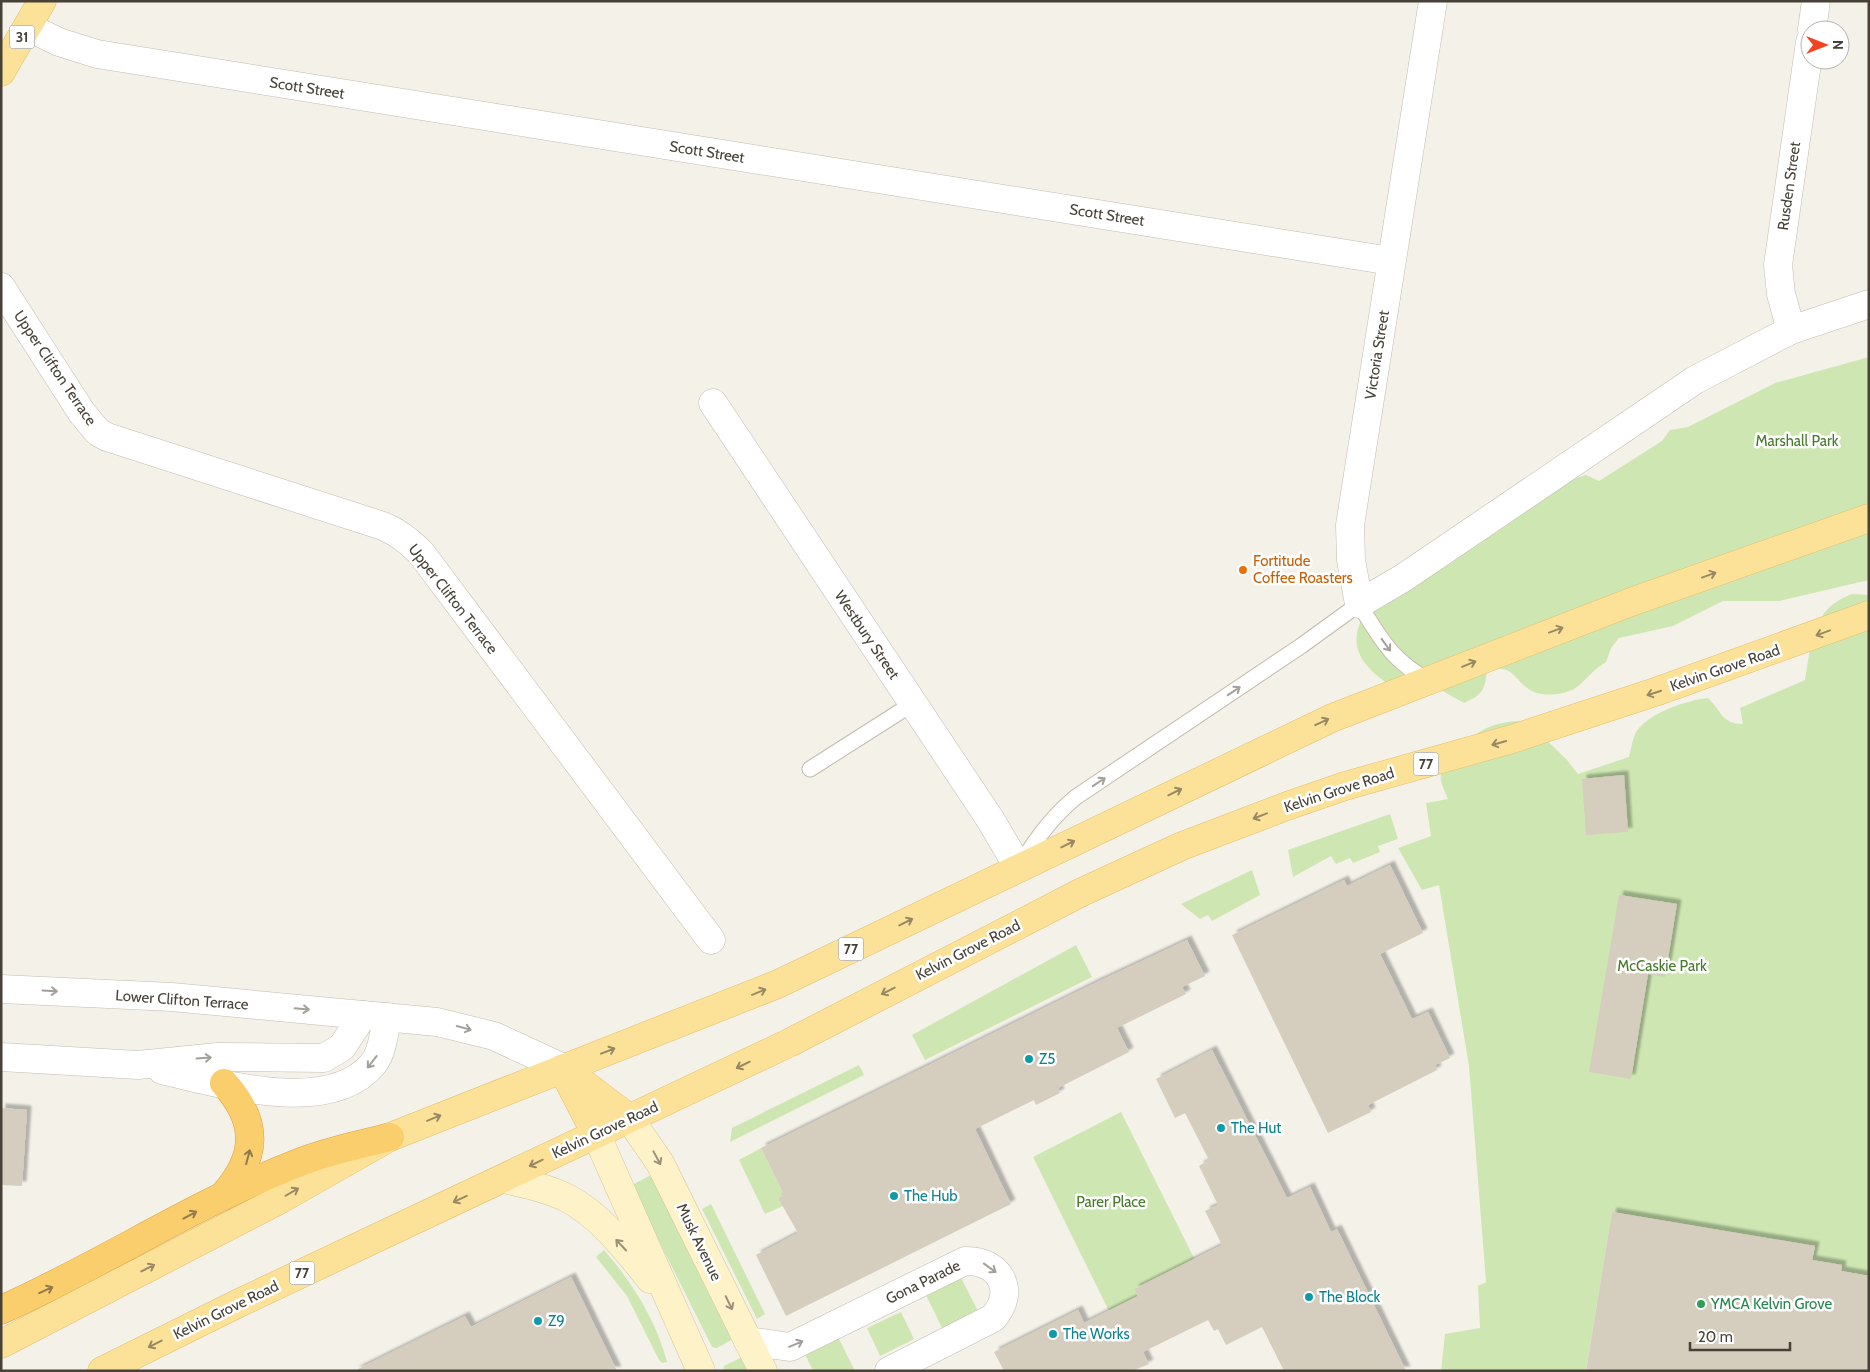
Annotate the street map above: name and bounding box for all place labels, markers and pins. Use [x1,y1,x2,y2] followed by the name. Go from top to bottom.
[1253,552,1353,587] place label: Fortitude Coffee Roasters
[1237,564,1249,576] marker: Fortitude Coffee Roasters
[1039,1050,1055,1068] place label: Z5
[1023,1053,1035,1065] marker: Z5
[1231,1119,1281,1137] place label: The Hut
[1215,1122,1227,1134] marker: The Hut
[904,1187,958,1205] place label: The Hub
[888,1190,900,1202] marker: The Hub
[1319,1288,1380,1306] place label: The Block
[1303,1291,1315,1303] marker: The Block
[1710,1295,1832,1313] place label: YMCA Kelvin Grove
[1695,1298,1707,1310] marker: YMCA Kelvin Grove
[548,1312,565,1330] place label: Z9
[532,1315,544,1327] marker: Z9
[1063,1325,1130,1343] place label: The Works
[1047,1328,1059,1340] marker: The Works

